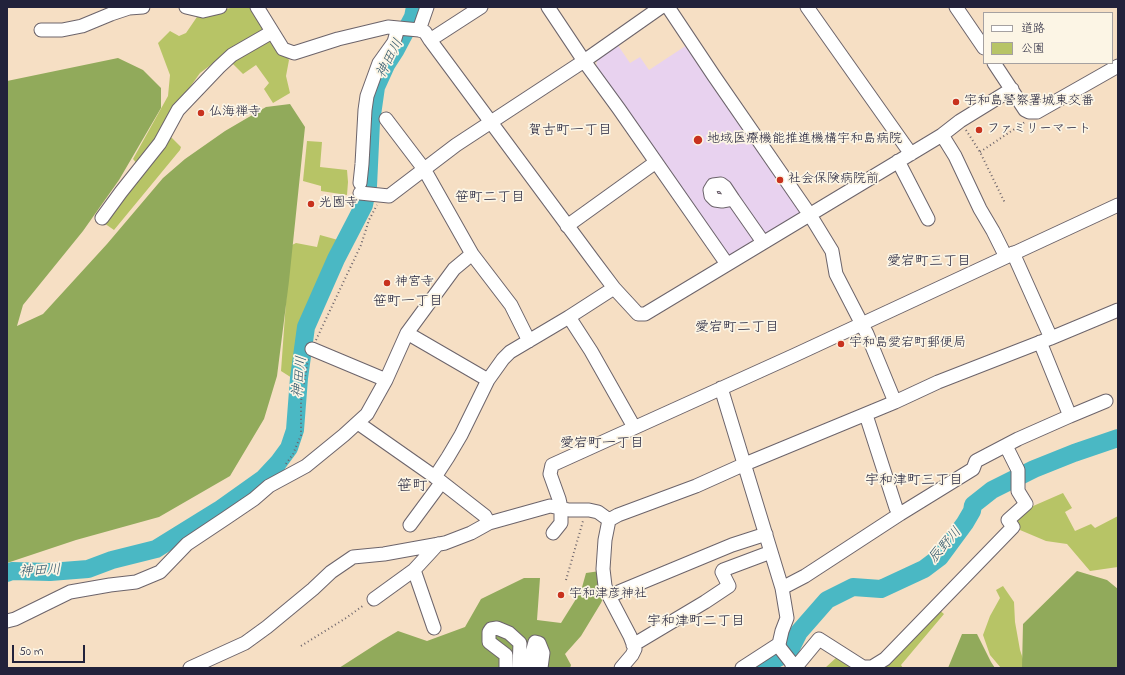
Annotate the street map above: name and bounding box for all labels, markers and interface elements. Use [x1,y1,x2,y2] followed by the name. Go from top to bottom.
[983,12,1113,64] legend
[1021,20,1045,38] text: 道路
[374,37,408,81] water label: 神田川
[1021,40,1045,58] text: 公園
[964,94,1094,110] place label: 宇和島警察署城東交番
[951,97,961,107] marker: 宇和島警察署城東交番
[209,105,261,121] place label: 仏海禅寺
[196,108,206,118] marker: 仏海禅寺
[987,122,1091,138] place label: ファミリーマート
[528,124,612,140] district label: 賀古町一丁目
[974,125,984,135] marker: ファミリーマート
[707,132,902,148] place label: 地域医療機能推進機構宇和島病院
[692,134,704,146] marker: 地域医療機能推進機構宇和島病院
[788,172,879,188] place label: 社会保険病院前
[775,175,785,185] marker: 社会保険病院前
[455,191,525,207] district label: 笹町二丁目
[319,196,358,212] place label: 光國寺
[306,199,316,209] marker: 光國寺
[887,255,971,271] district label: 愛宕町三丁目
[395,275,434,291] place label: 神宮寺
[382,278,392,288] marker: 神宮寺
[373,295,443,311] district label: 笹町一丁目
[695,321,779,337] district label: 愛宕町二丁目
[849,336,966,352] place label: 宇和島愛宕町郵便局
[836,339,846,349] marker: 宇和島愛宕町郵便局
[290,355,312,399] water label: 神田川
[560,437,644,453] district label: 愛宕町一丁目
[865,474,963,490] district label: 宇和津町三丁目
[397,479,427,497] district label: 笹町
[926,525,966,567] water label: 辰野川
[19,563,61,581] water label: 神田川
[569,587,647,603] place label: 宇和津彦神社
[556,590,566,600] marker: 宇和津彦神社
[647,615,745,631] district label: 宇和津町二丁目
[14,637,87,663] scale bar
[19,643,43,661] text: 50 m

